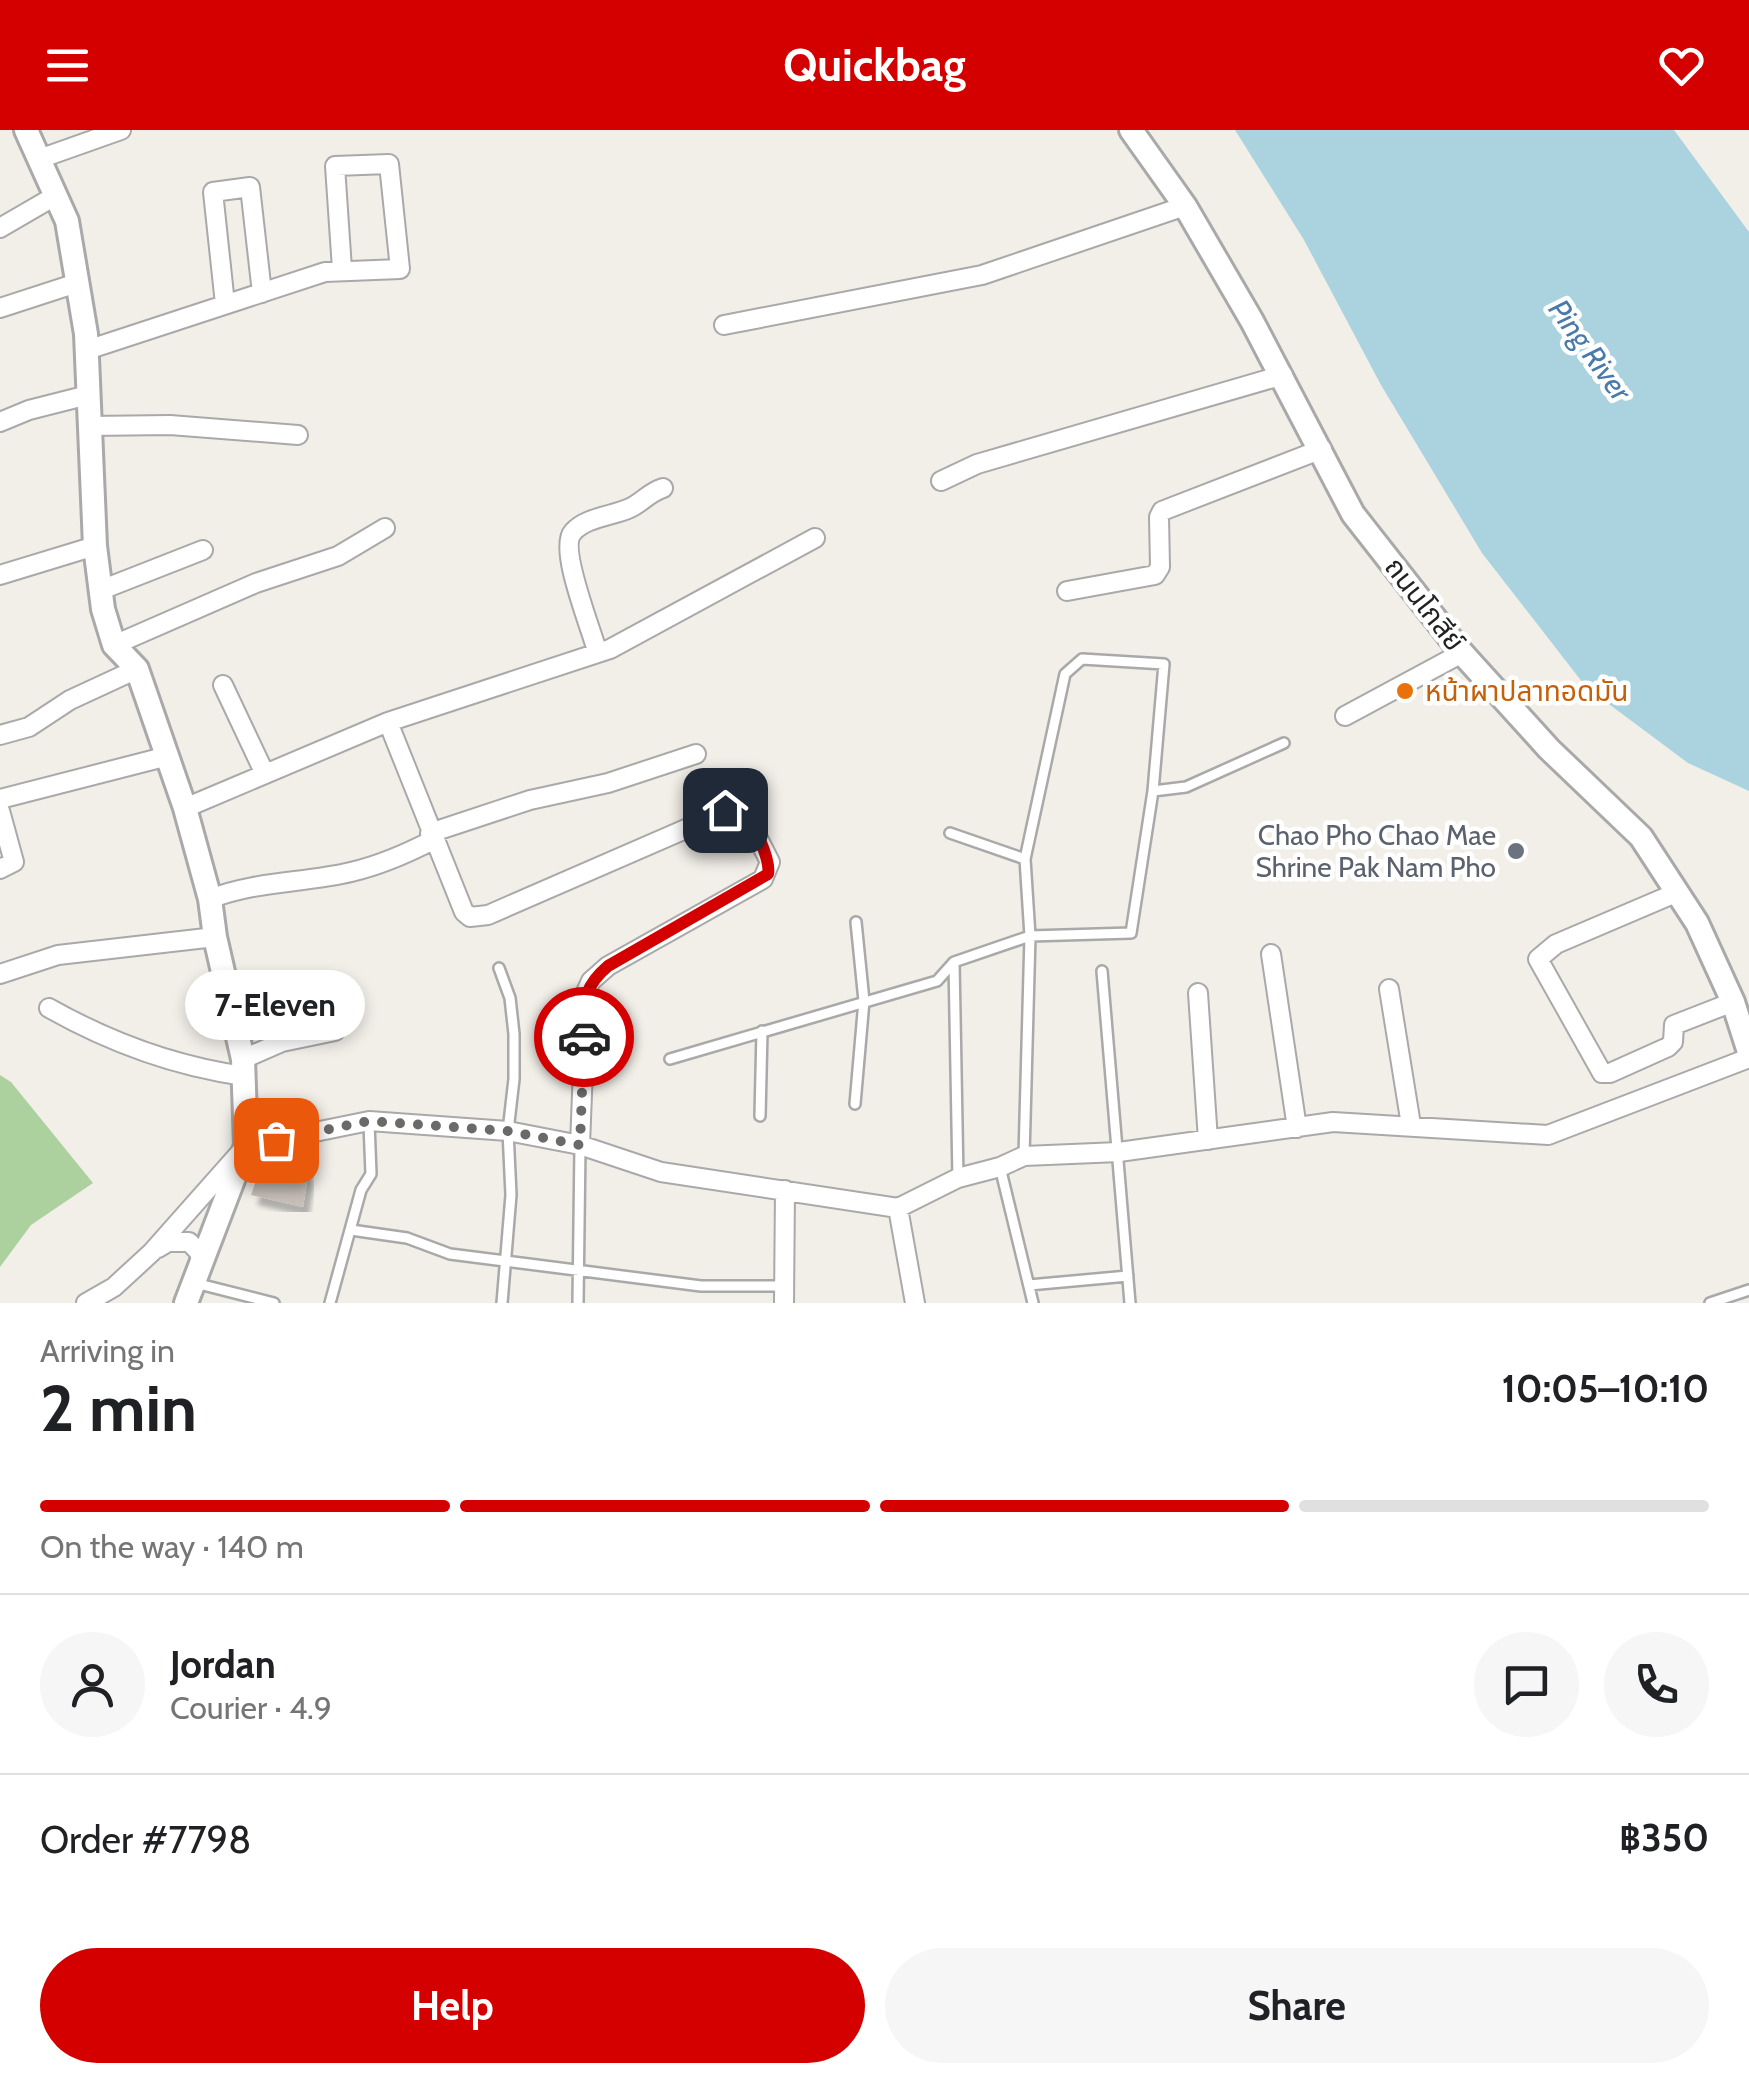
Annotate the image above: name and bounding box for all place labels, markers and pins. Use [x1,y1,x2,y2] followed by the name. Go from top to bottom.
[1425,674,1629,708] place label: หน้าผาปลาทอดมัน
[1394,680,1416,702] marker: หน้าผาปลาทอดมัน
[683,768,768,853] pin
[1255,818,1496,884] place label: Chao Pho Chao Mae Shrine Pak Nam Pho
[1505,840,1527,862] marker: Chao Pho Chao Mae Shrine Pak Nam Pho
[186,970,366,1040] callout: 7-Eleven
[234,1098,319,1183] pin

